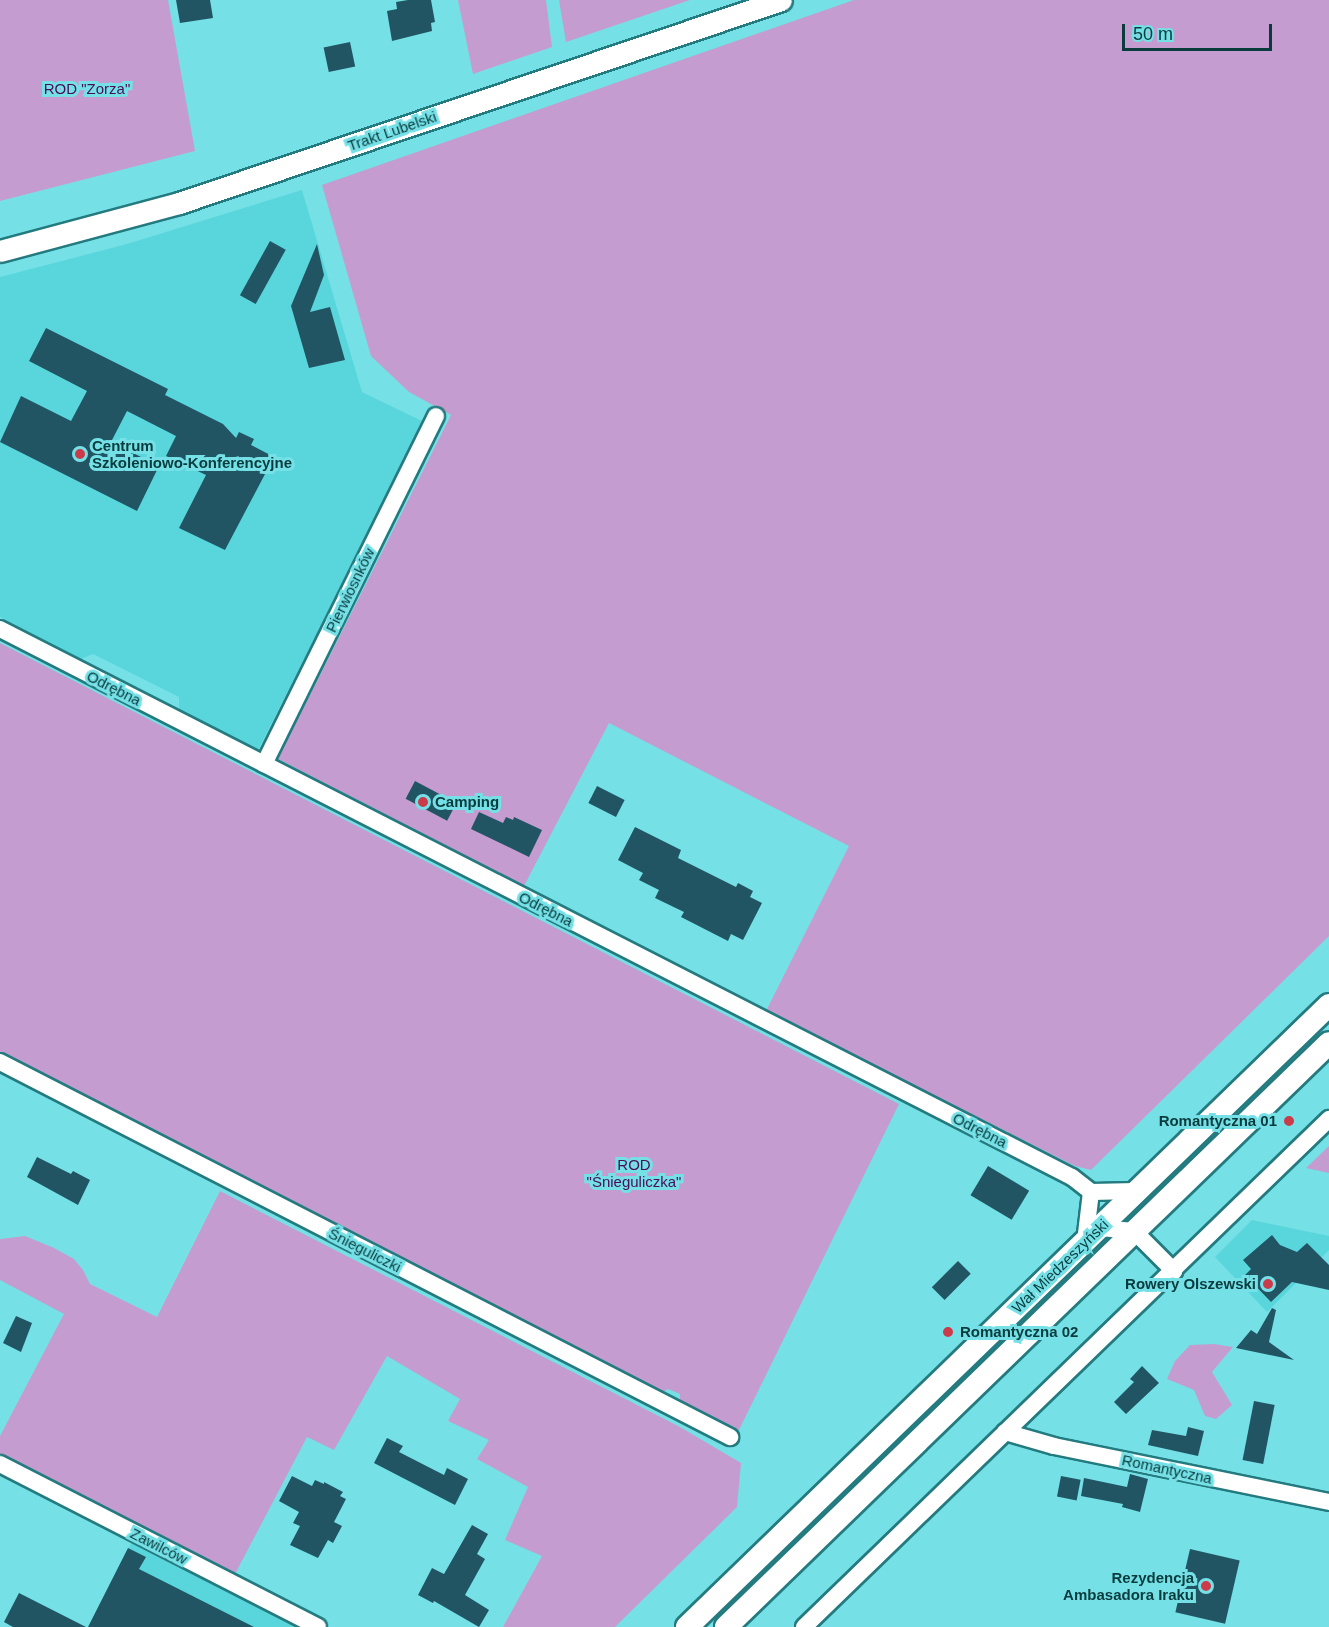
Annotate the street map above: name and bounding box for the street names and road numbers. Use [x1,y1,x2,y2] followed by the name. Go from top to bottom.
[345,107,439,155] street label: Trakt Lubelski
[322,545,378,635] street label: Pierwiosnków
[84,667,144,709] street label: Odrębna
[516,888,576,930] street label: Odrębna
[950,1109,1010,1151] street label: Odrębna
[1008,1215,1112,1317] street label: Wał Miedzeszyński
[326,1224,404,1276] street label: Śnieguliczki
[1120,1451,1214,1487] street label: Romantyczna
[127,1524,191,1568] street label: Zawilców

